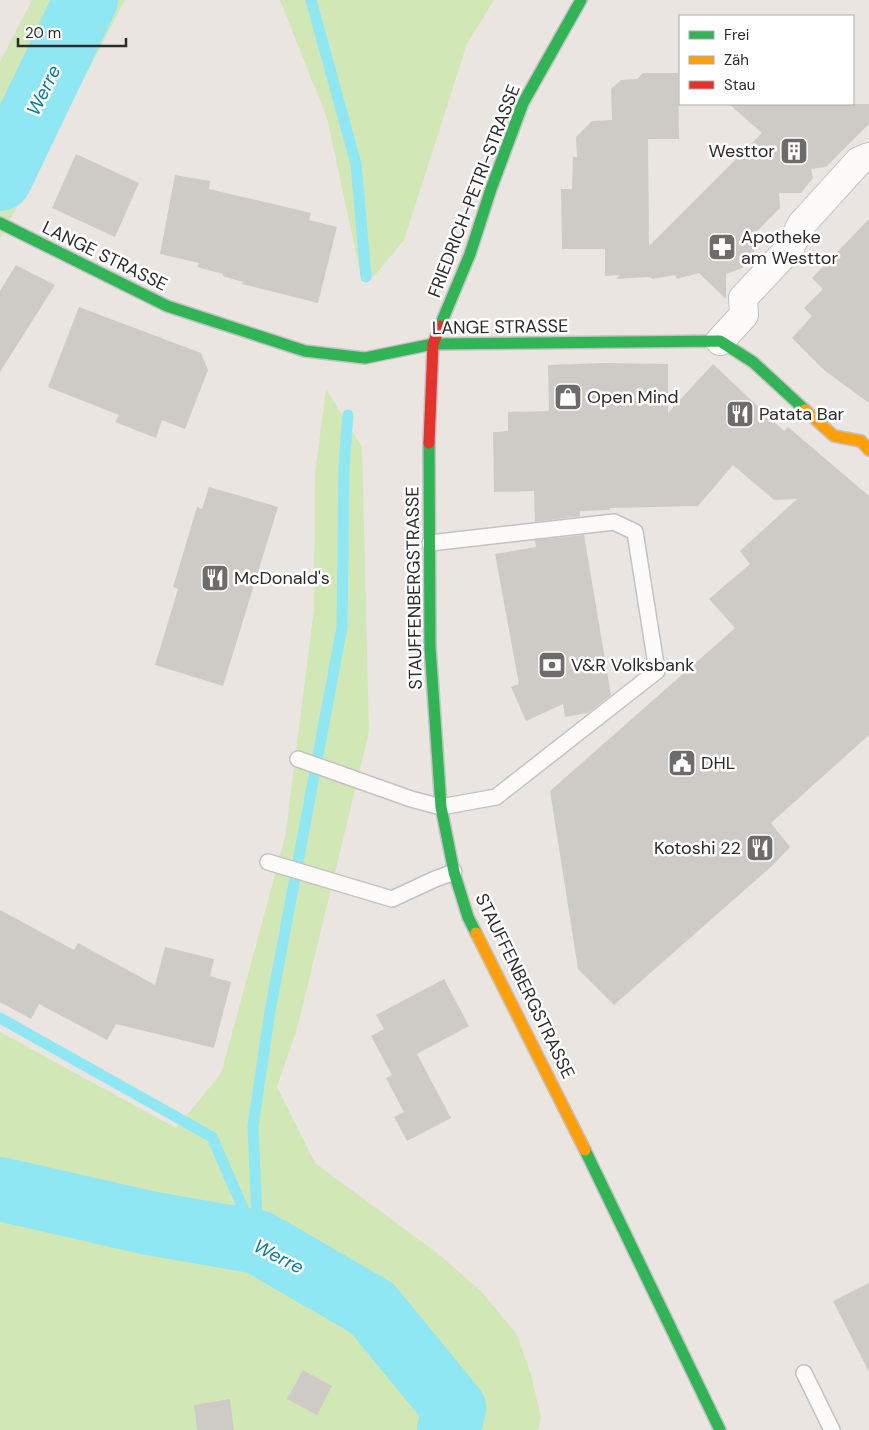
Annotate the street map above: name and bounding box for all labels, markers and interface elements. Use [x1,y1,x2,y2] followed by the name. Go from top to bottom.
[18,15,125,47] scale bar
[679,15,854,105] legend
[25,23,61,43] text: 20 m
[724,25,749,45] text: Frei
[724,50,749,70] text: Zäh
[21,61,66,120] water label: Werre
[724,75,755,95] text: Stau
[422,81,526,301] street label: FRIEDRICH-PETRI-STRASSE
[779,136,809,166] building icon: Westtor
[708,139,775,163] place label: Westtor
[38,215,172,297] street label: LANGE STRASSE
[741,225,839,270] place label: Apotheke am Westtor
[707,232,737,262] pharmacy icon: Apotheke am Westtor
[432,314,568,340] street label: LANGE STRASSE
[553,382,583,412] shop icon: Open Mind
[587,385,679,409] place label: Open Mind
[725,399,755,429] restaurant icon: Patata Bar
[759,402,844,426] place label: Patata Bar
[400,486,428,690] street label: STAUFFENBERGSTRASSE
[200,563,230,593] restaurant icon: McDonald's
[234,566,330,590] place label: McDonald's
[537,650,567,680] bank icon: V&R Volksbank
[571,653,694,677] place label: V&R Volksbank
[667,748,697,778] public building icon: DHL
[701,751,735,775] place label: DHL
[745,833,775,863] restaurant icon: Kotoshi 22
[654,836,741,860] place label: Kotoshi 22
[470,889,580,1083] street label: STAUFFENBERGSTRASSE
[249,1233,308,1280] water label: Werre

